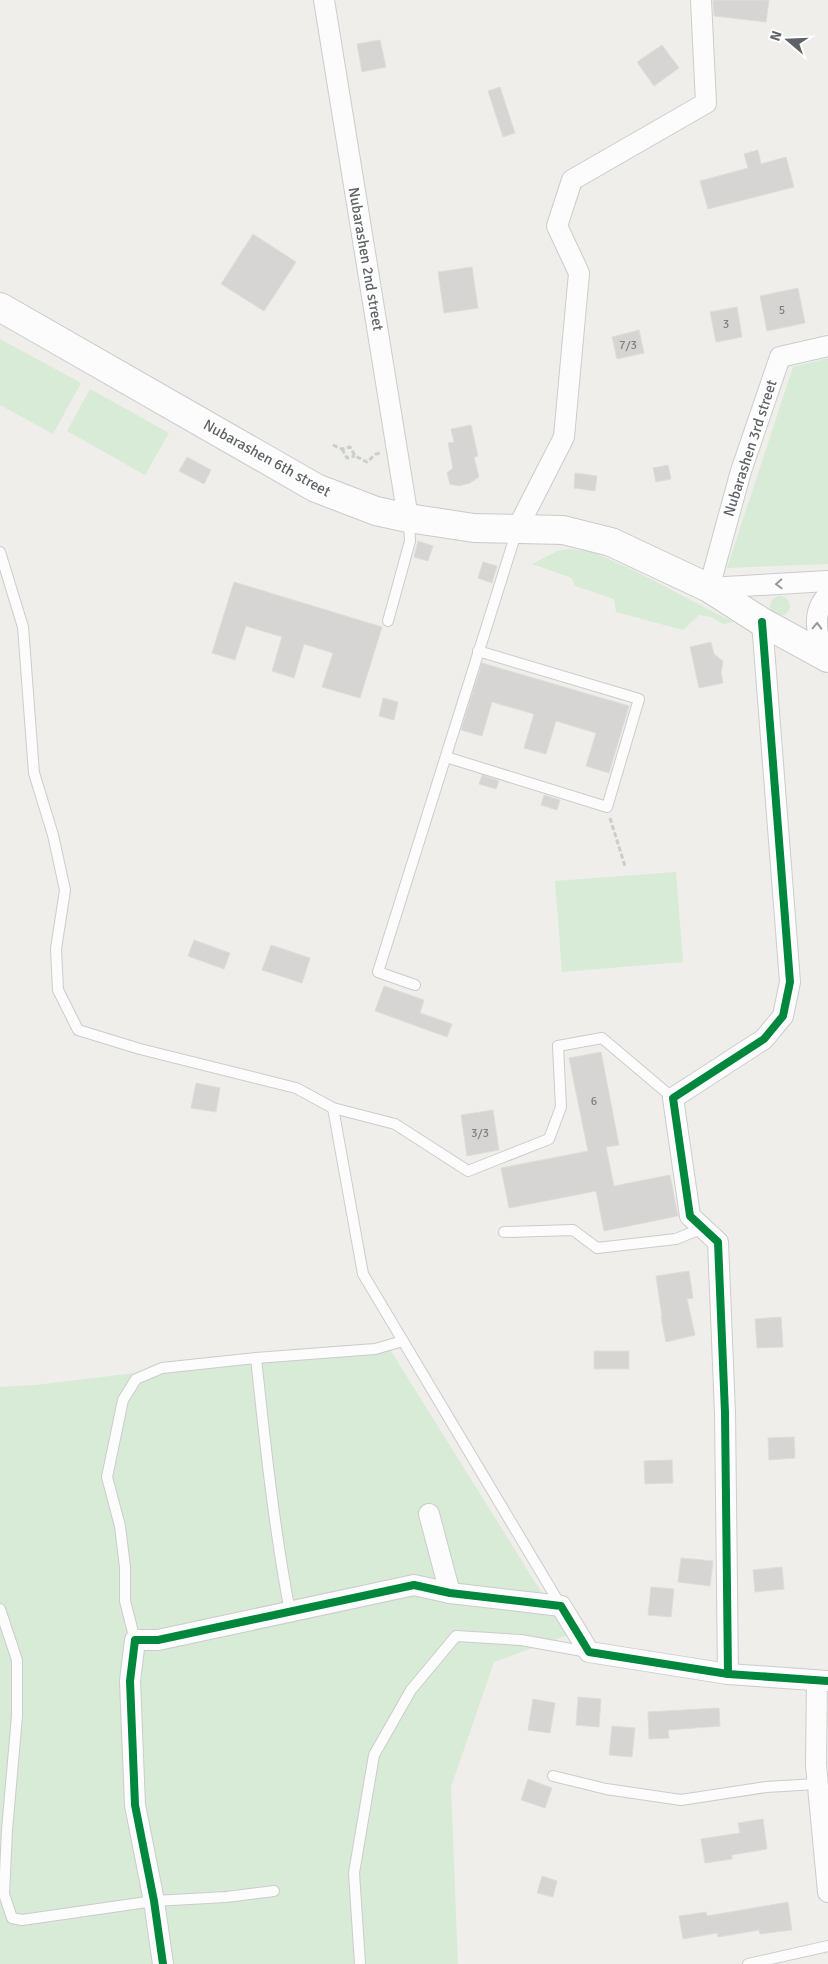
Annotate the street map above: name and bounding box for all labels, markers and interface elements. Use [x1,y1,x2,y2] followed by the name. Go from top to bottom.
[763,15,813,65] north arrow
[767,29,786,43] text: N
[345,186,387,332] street label: Nubarashen 2nd street
[779,303,785,318] house number: 5
[723,317,729,332] house number: 3
[619,338,637,353] house number: 7/3
[719,377,781,519] street label: Nubarashen 3rd street
[200,416,334,500] street label: Nubarashen 6th street
[775,578,783,589] one-way arrow
[812,622,823,630] one-way arrow
[591,1094,597,1109] house number: 6
[471,1126,489,1141] house number: 3/3

